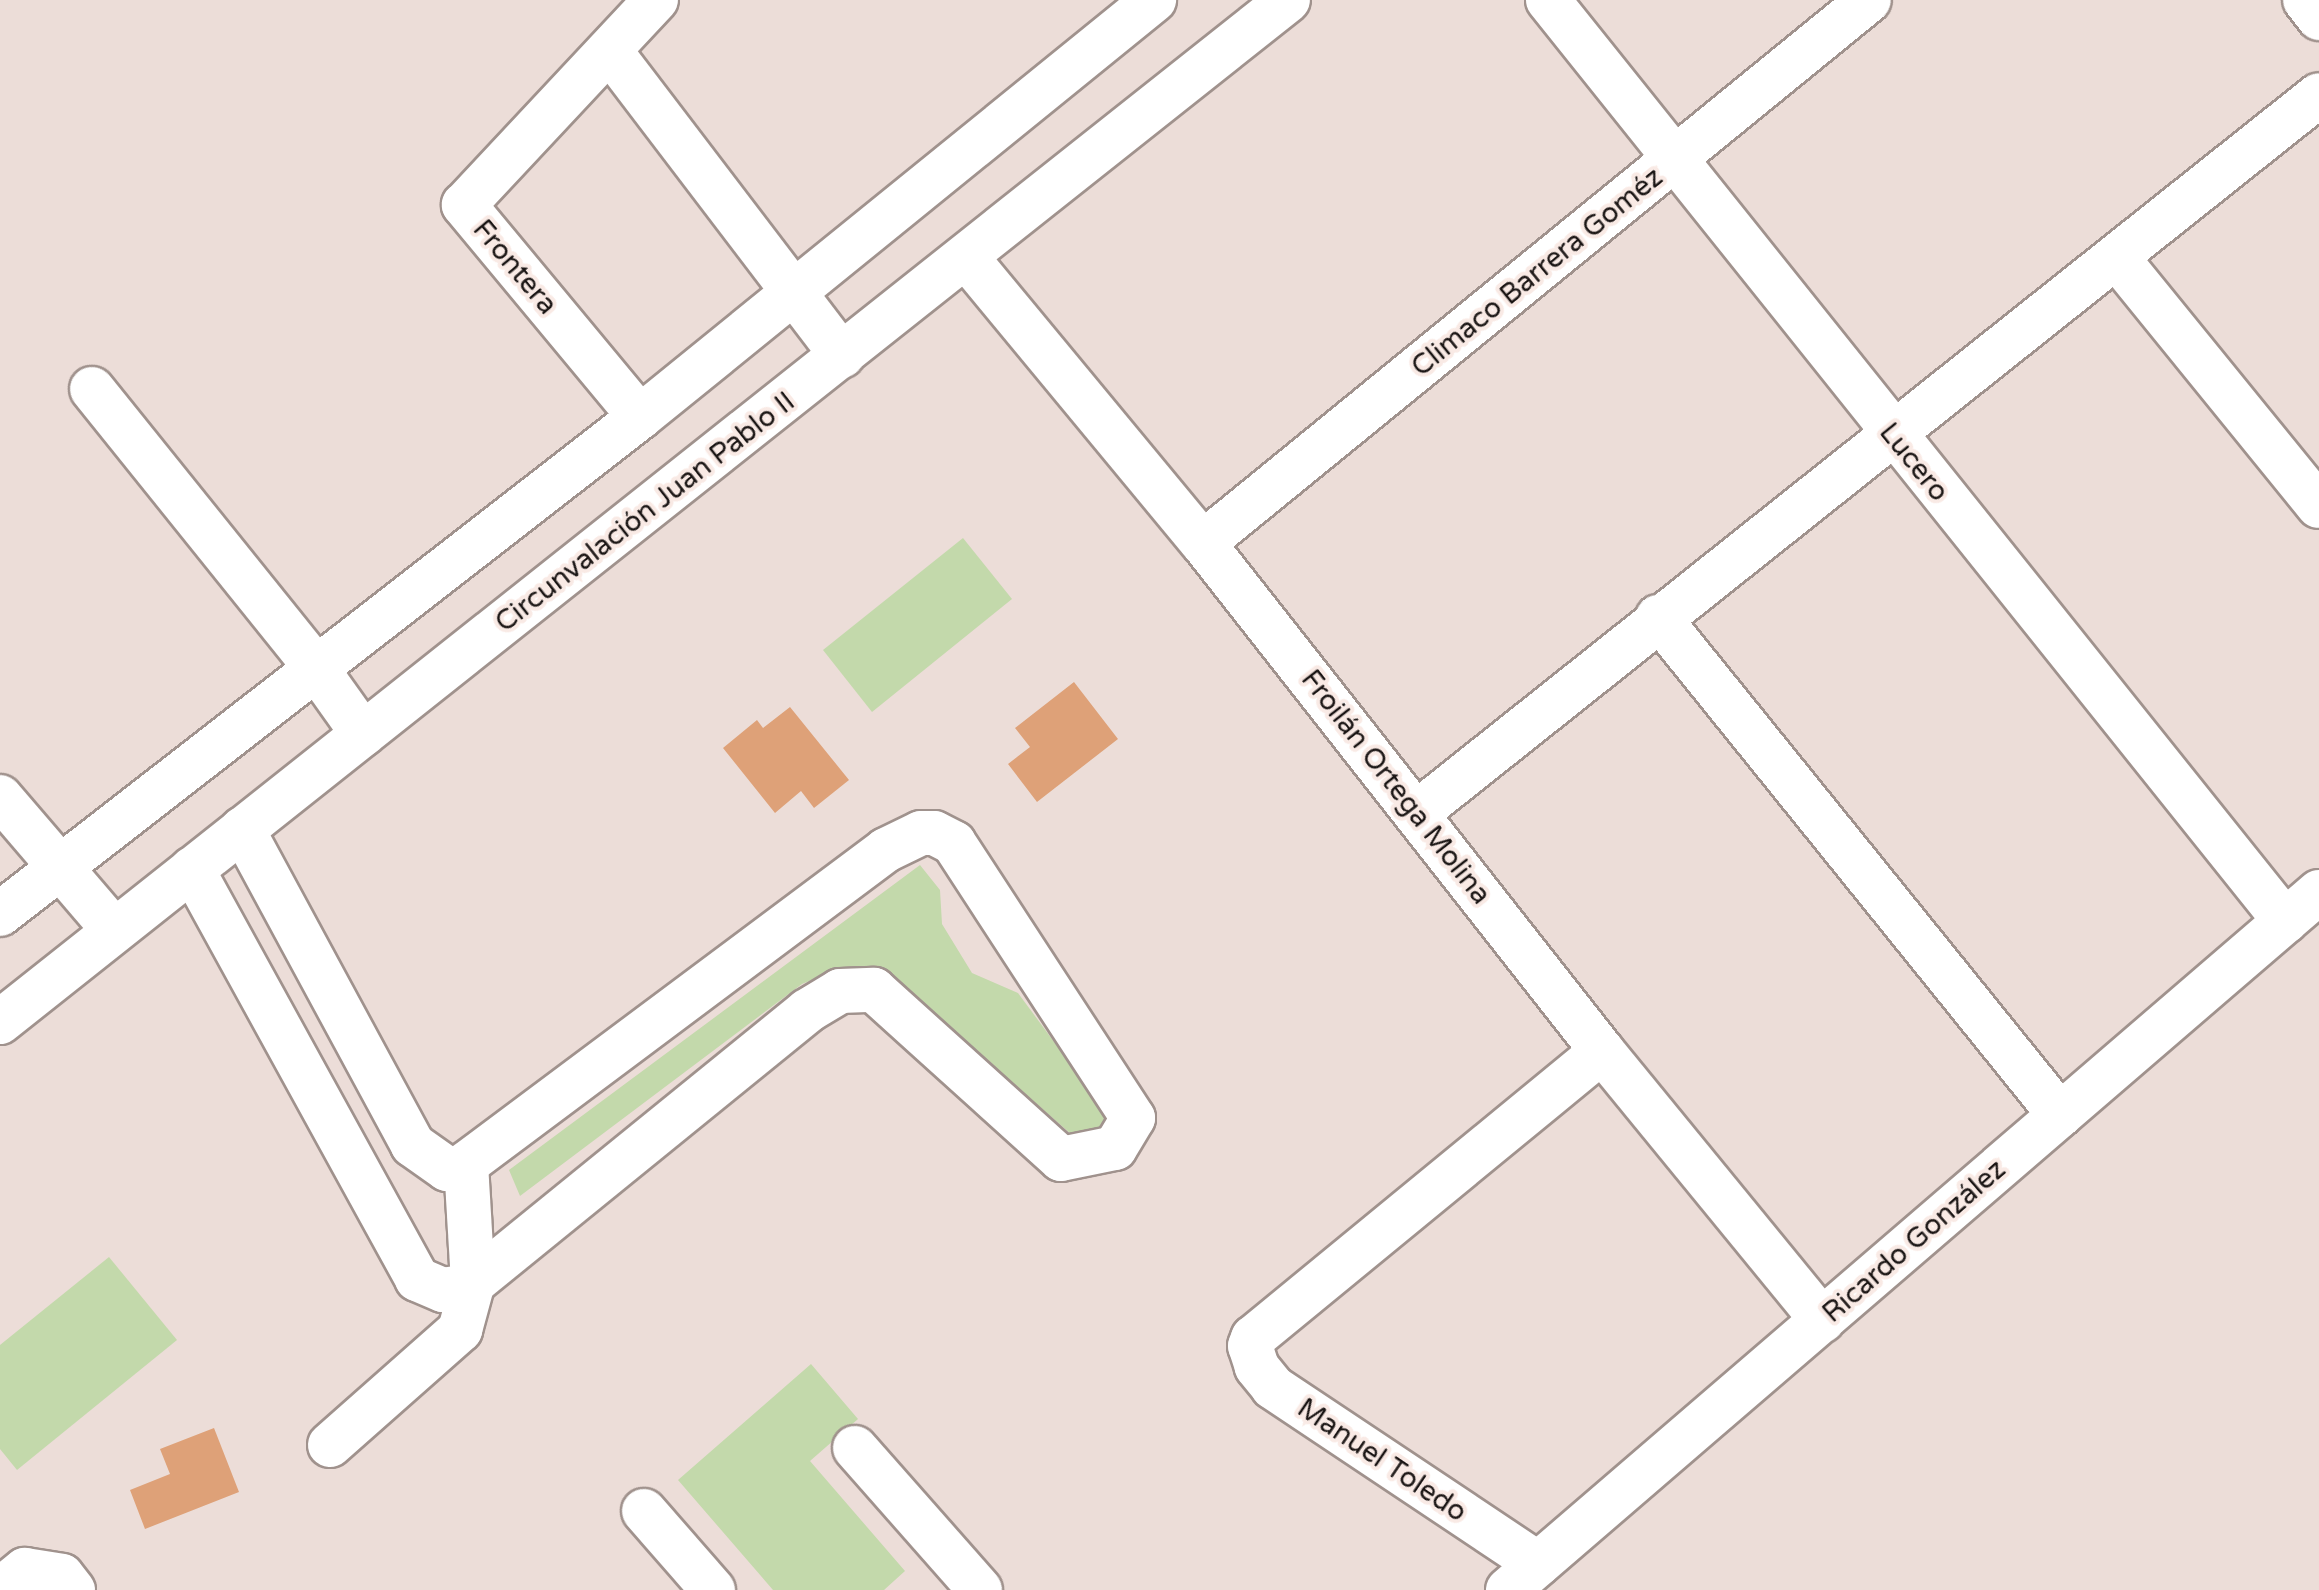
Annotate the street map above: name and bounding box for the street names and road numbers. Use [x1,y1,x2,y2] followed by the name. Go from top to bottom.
[1405,160,1669,384] street label: Climaco Barrera Goméz
[466,213,564,321] street label: Frontera
[489,385,801,639] street label: Circunvalación Juan Pablo II
[1872,416,1956,508] street label: Lucero
[1294,663,1498,911] street label: Froilán Ortega Molina
[1816,1152,2012,1330] street label: Ricardo González
[1291,1391,1473,1529] street label: Manuel Toledo

